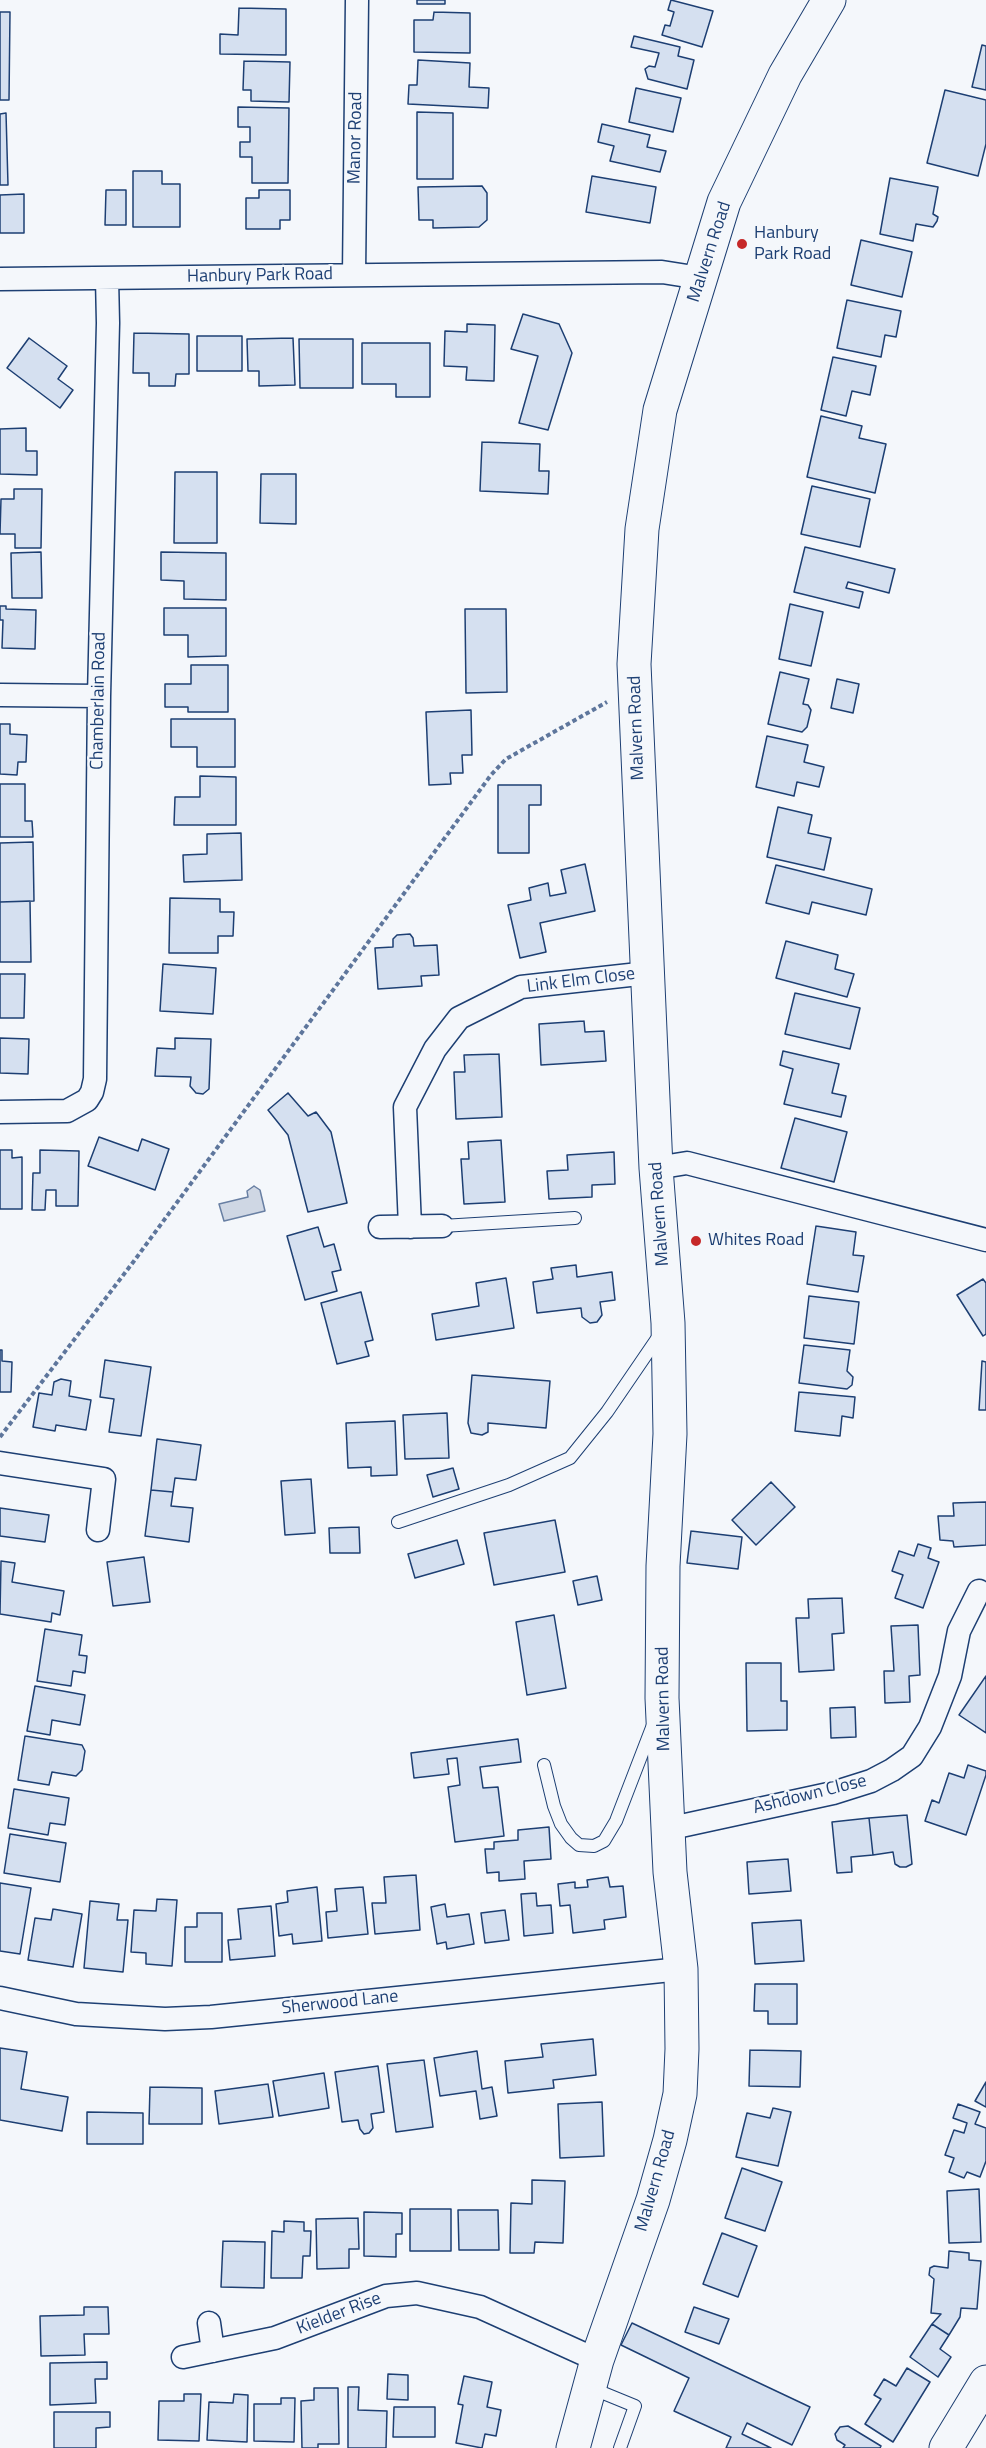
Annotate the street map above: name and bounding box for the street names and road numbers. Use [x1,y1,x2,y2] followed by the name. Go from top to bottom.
[344,92,368,184] street label: Manor Road
[684,199,736,305] street label: Malvern Road
[187,264,333,288] street label: Hanbury Park Road
[87,632,111,770] street label: Chamberlain Road
[624,675,650,781] street label: Malvern Road
[526,964,636,998] street label: Link Elm Close
[646,1161,674,1267] street label: Malvern Road
[652,1646,676,1752] street label: Malvern Road
[751,1770,869,1820] street label: Ashdown Close
[281,1986,399,2020] street label: Sherwood Lane
[631,2128,681,2234] street label: Malvern Road
[294,2288,384,2340] street label: Kielder Rise

